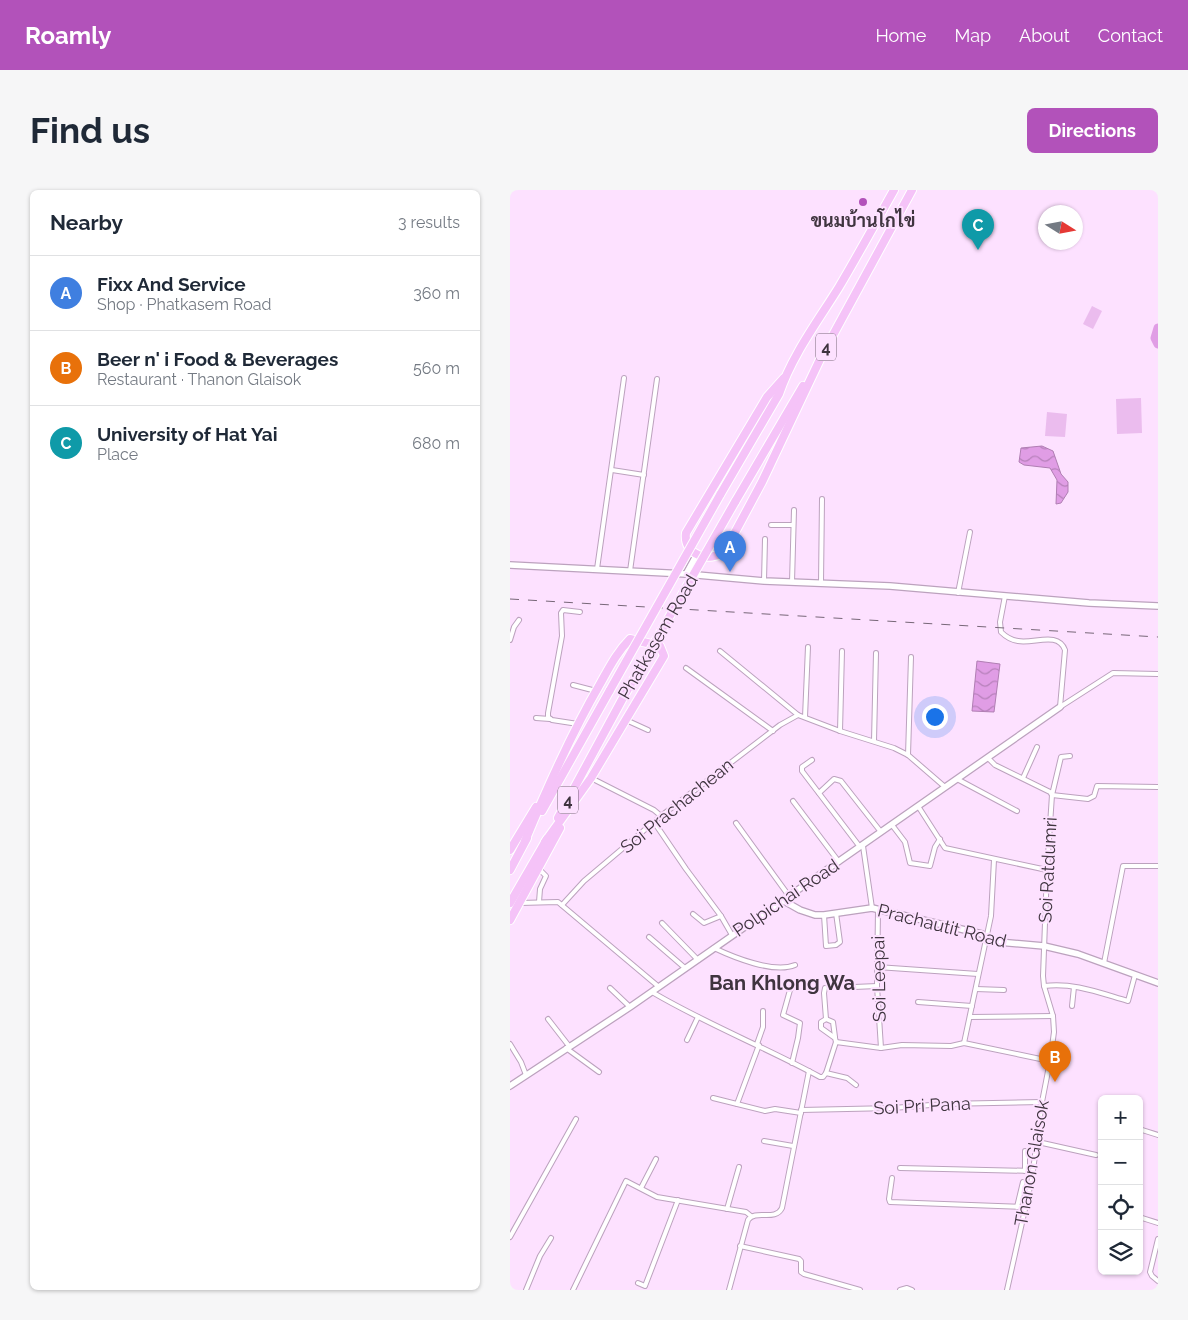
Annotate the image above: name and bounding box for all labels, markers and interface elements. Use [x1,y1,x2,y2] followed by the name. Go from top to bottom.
[25,21,111,50] text: Roamly
[875,25,926,46] text: Home
[954,25,991,46] text: Map
[1019,25,1070,46] text: About
[1098,25,1163,46] text: Contact
[1027,108,1158,153] button: Directions
[30,110,150,151] text: Find us
[857,196,869,208] marker: ขนมบ้านโกไข่
[1038,205,1083,250] north arrow
[811,208,915,231] place label: ขนมบ้านโกไข่
[962,209,994,250] pin: C
[50,210,123,235] text: Nearby
[398,213,460,232] text: 3 results
[97,273,246,295] text: Fixx And Service
[61,284,71,303] text: A
[413,284,460,303] text: 360 m
[97,295,271,314] text: Shop · Phatkasem Road
[816,334,836,360] road number: 4
[97,348,338,370] text: Beer n' i Food & Beverages
[61,359,71,378] text: B
[413,359,460,378] text: 560 m
[97,370,301,389] text: Restaurant · Thanon Glaisok
[97,423,278,445] text: University of Hat Yai
[61,434,71,453] text: C
[412,434,460,453] text: 680 m
[97,445,138,464] text: Place
[714,531,746,572] pin: A
[613,571,702,703] street label: Phatkasem Road
[922,704,948,730] your location
[616,754,737,857] street label: Soi Prachachean
[558,786,578,814] road number: 4
[1034,816,1061,923] street label: Soi Ratdumri
[729,854,843,941] street label: Polpichai Road
[876,899,1009,952] street label: Prachautit Road
[867,936,890,1022] street label: Soi Leepai
[709,971,855,995] district label: Ban Khlong Wa
[1039,1041,1071,1082] pin: B
[873,1092,971,1119] street label: Soi Pri Pana
[1098,1095,1143,1275] map controls
[1098,1095,1143,1140] button: +
[1010,1098,1053,1228] street label: Thanon Glaisok
[1098,1140,1143,1185] button: −
[1098,1185,1143,1230] button: locate
[1098,1230,1143,1275] button: layers

